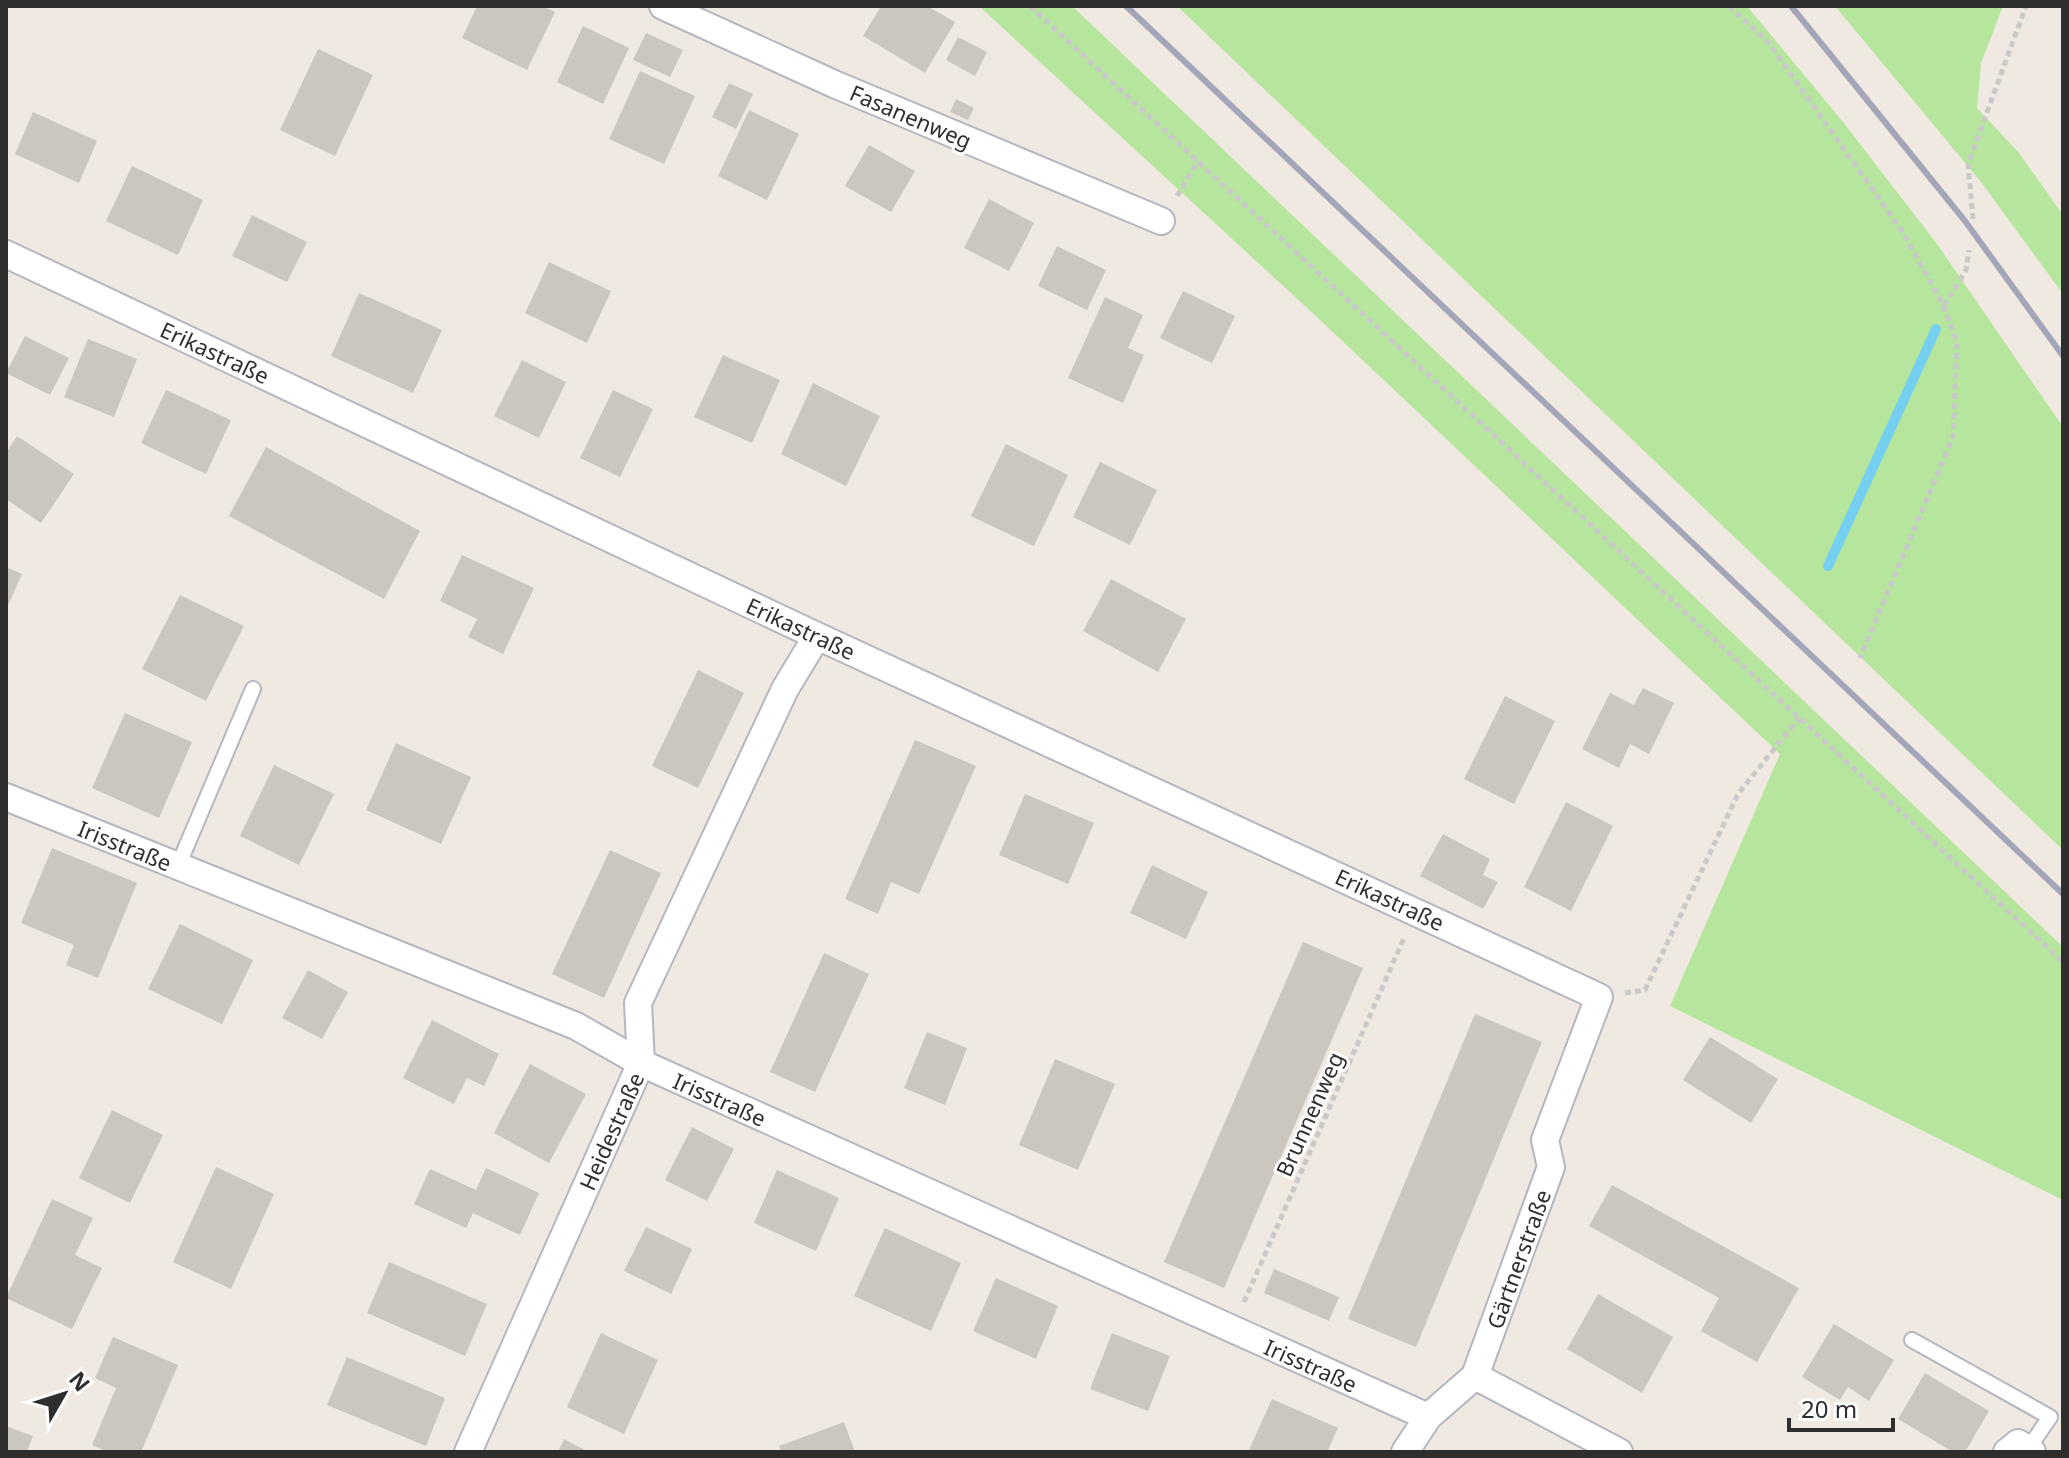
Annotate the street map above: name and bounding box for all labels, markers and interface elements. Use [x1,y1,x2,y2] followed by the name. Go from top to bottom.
[846,77,976,155] street label: Fasanenweg
[156,314,274,390] street label: Erikastraße
[742,590,860,666] street label: Erikastraße
[74,813,176,877] street label: Irisstraße
[1331,861,1449,937] street label: Erikastraße
[1268,1047,1350,1181] street label: Brunnenweg
[669,1065,771,1133] street label: Irisstraße
[572,1067,650,1195] street label: Heidestraße
[1479,1185,1557,1333] street label: Gärtnerstraße
[1260,1331,1362,1399] street label: Irisstraße
[24,1354,104,1434] north arrow
[63,1364,98,1397] text: N
[1789,1382,1893,1432] scale bar
[1801,1392,1857,1425] text: 20 m

